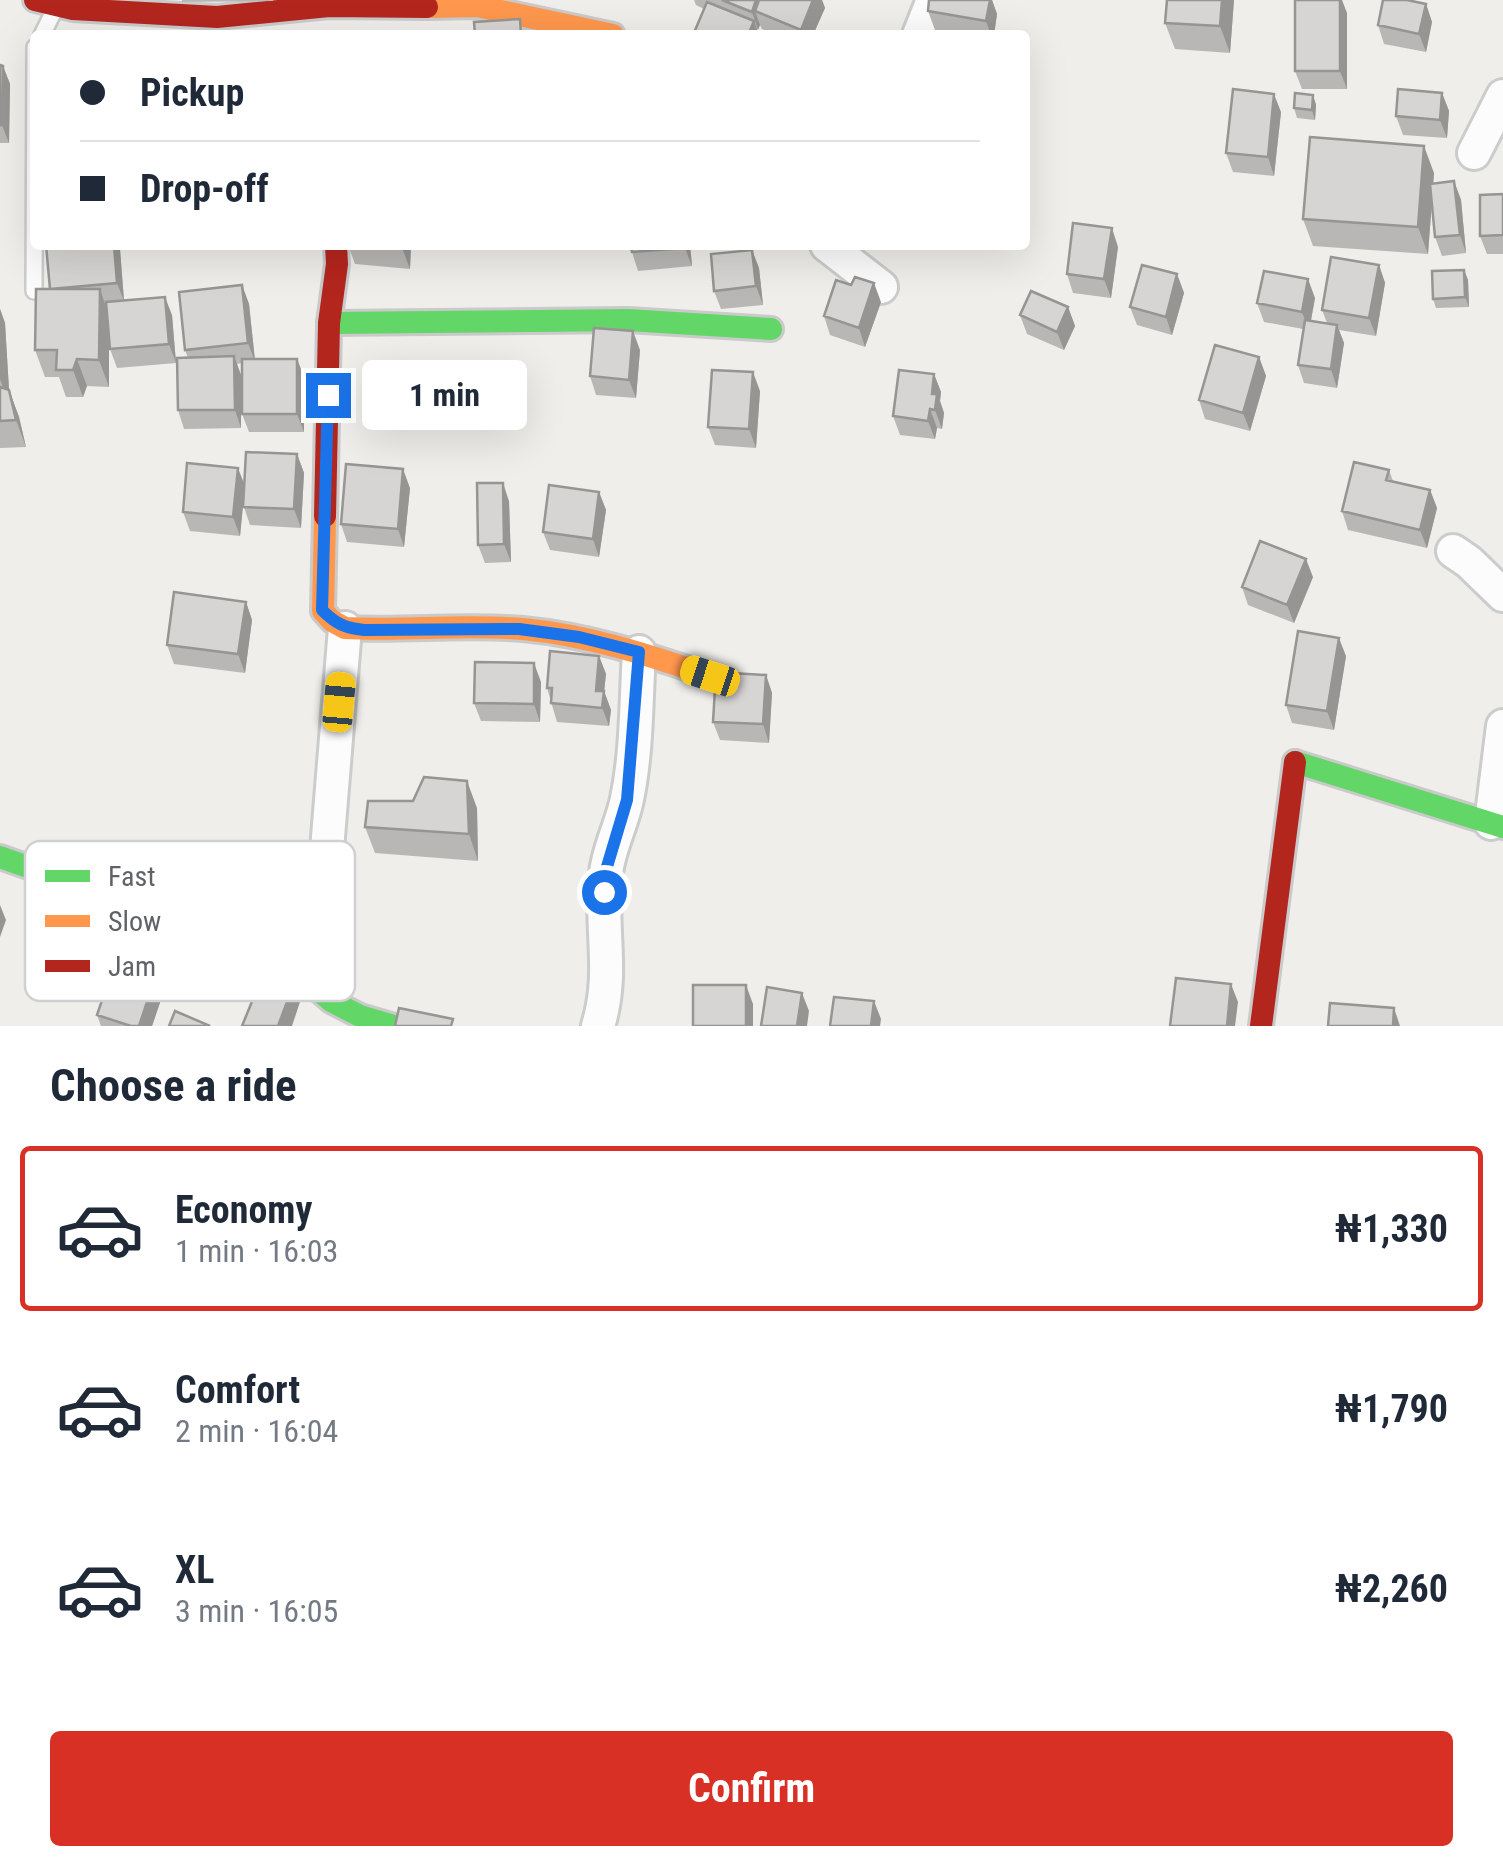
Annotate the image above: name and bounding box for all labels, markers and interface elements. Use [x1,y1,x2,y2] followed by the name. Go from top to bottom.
[140,71,244,115] text: Pickup
[140,167,269,211] text: Drop-off
[363,360,528,430] callout: 1 min
[306,373,351,418] route end
[409,376,480,414] text: 1 min
[677,652,743,700] car
[321,671,357,733] car
[25,841,355,1001] legend
[108,860,155,893] text: Fast
[582,870,627,915] route start
[108,905,161,938] text: Slow
[108,950,156,983] text: Jam
[50,1059,297,1112] text: Choose a ride
[55,1184,145,1274] icon: car
[175,1188,312,1232] text: Economy
[1335,1207,1448,1251] text: ₦1,330
[175,1232,338,1270] text: 1 min · 16:03
[55,1364,145,1454] icon: car
[175,1368,300,1412] text: Comfort
[1335,1387,1448,1431] text: ₦1,790
[175,1412,338,1450] text: 2 min · 16:04
[55,1544,145,1634] icon: car
[175,1548,214,1592] text: XL
[1335,1567,1448,1611] text: ₦2,260
[175,1592,338,1630] text: 3 min · 16:05
[50,1731,1453,1846] button: Confirm

